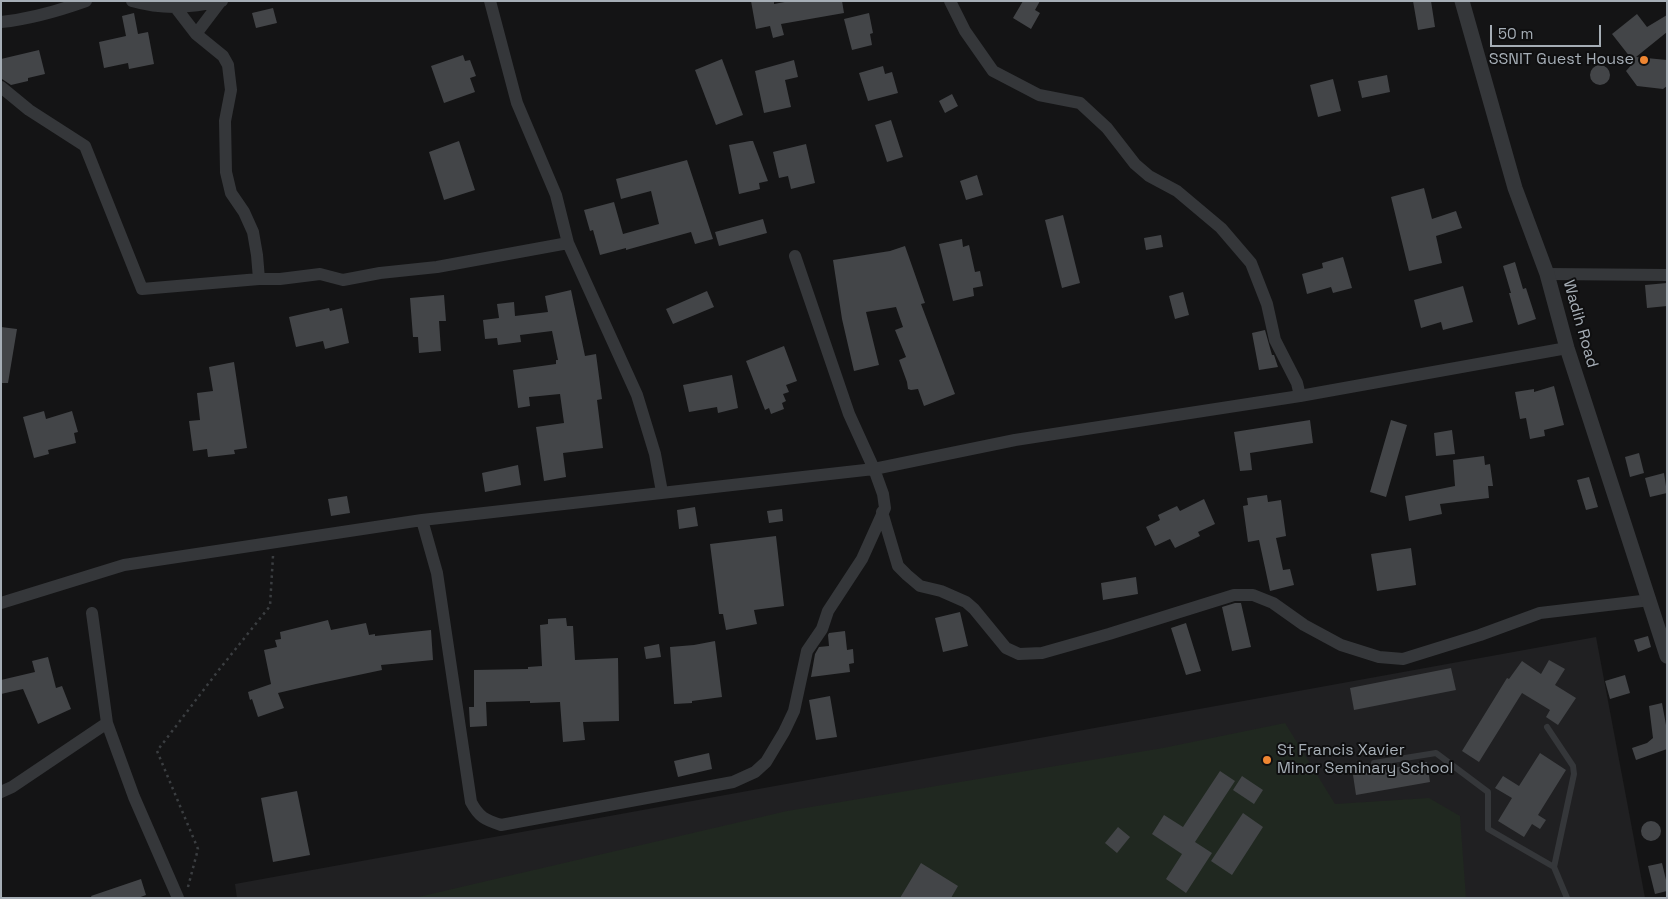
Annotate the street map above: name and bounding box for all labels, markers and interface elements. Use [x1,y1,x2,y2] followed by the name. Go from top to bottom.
[1493,15,1604,47] scale bar
[1498,24,1533,43] text: 50 m
[1489,50,1634,70] place label: SSNIT Guest House
[1638,54,1650,66] marker: SSNIT Guest House
[1558,278,1602,370] street label: Wadih Road
[1277,741,1453,779] place label: St Francis Xavier Minor Seminary School
[1261,754,1273,766] marker: St Francis Xavier Minor Seminary School

